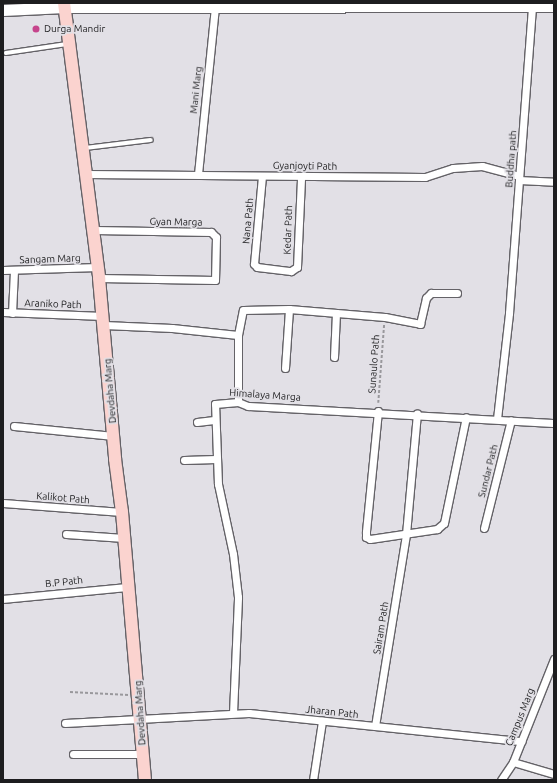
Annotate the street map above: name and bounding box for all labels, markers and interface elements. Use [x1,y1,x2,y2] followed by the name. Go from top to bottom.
[44,23,105,35] place label: Durga Mandir
[31,24,41,34] marker: Durga Mandir
[188,66,204,114] street label: Mani Marg
[503,130,519,188] street label: Buddha path
[273,159,337,173] street label: Gyanjoyti Path
[240,198,256,244] street label: Nana Path
[281,205,295,255] street label: Kedar Path
[149,216,203,228] street label: Gyan Marga
[19,252,81,266] street label: Sangam Marg
[24,297,82,311] street label: Araniko Path
[366,334,382,394] street label: Sunaulo Path
[101,358,119,424] street label: Devdaha Marg
[229,387,301,403] street label: Himalaya Marga
[476,443,500,499] street label: Sundar Path
[36,490,90,506] street label: Kalikot Path
[45,574,83,590] street label: B.P Path
[371,601,391,655] street label: Sairam Path
[132,680,148,746] street label: Devdaha Marg
[503,686,537,748] street label: Campus Marg
[305,703,359,721] street label: Jharan Path

